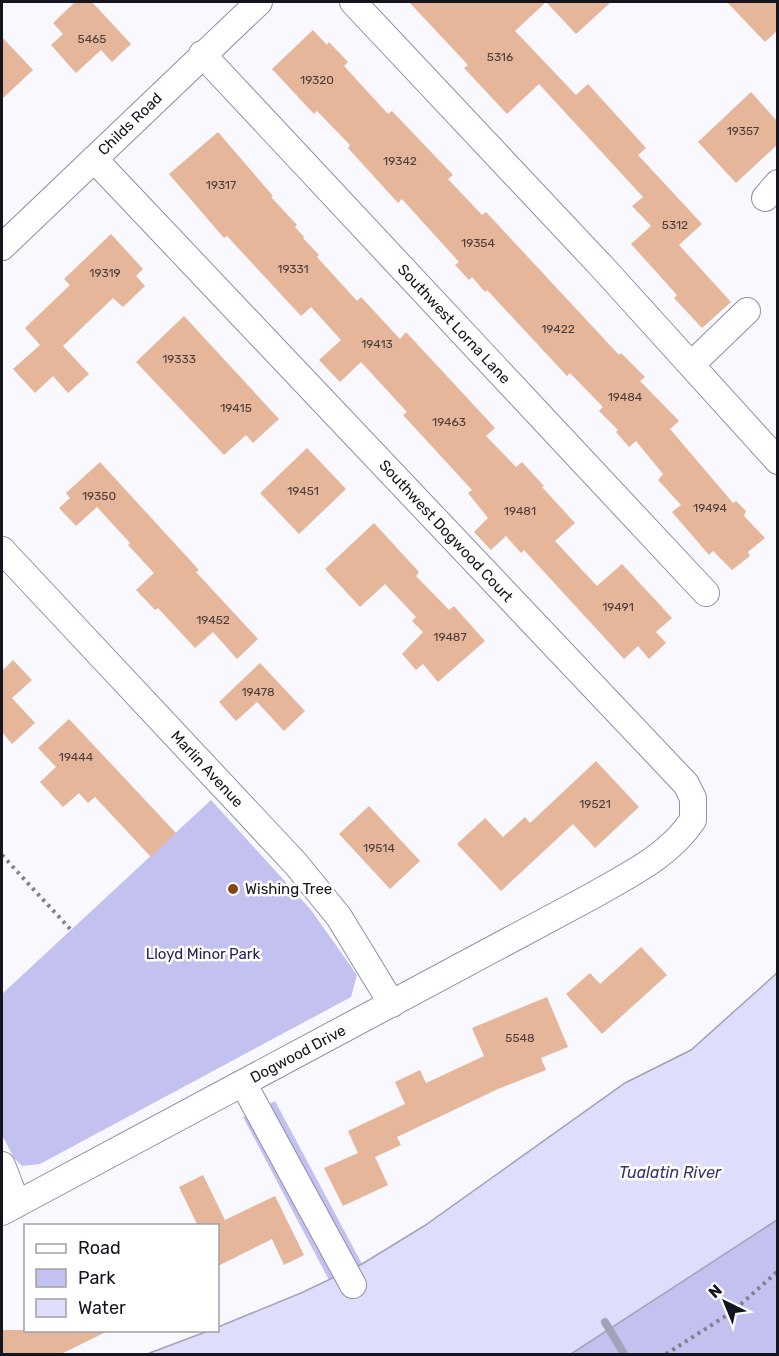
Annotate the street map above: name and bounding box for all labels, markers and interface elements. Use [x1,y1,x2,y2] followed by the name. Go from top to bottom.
[78,32,106,46] house number: 5465
[487,50,513,64] house number: 5316
[300,73,334,87] house number: 19320
[94,89,166,159] street label: Childs Road
[727,124,759,138] house number: 19357
[383,154,417,168] house number: 19342
[206,178,236,192] house number: 19317
[662,218,688,232] house number: 5312
[461,236,495,250] house number: 19354
[394,260,514,388] street label: Southwest Lorna Lane
[277,262,309,276] house number: 19331
[89,266,121,280] house number: 19319
[541,322,575,336] house number: 19422
[361,337,393,351] house number: 19413
[162,352,196,366] house number: 19333
[608,390,643,404] house number: 19484
[220,401,252,415] house number: 19415
[432,415,466,429] house number: 19463
[375,456,517,606] street label: Southwest Dogwood Court
[287,484,319,498] house number: 19451
[82,489,116,503] house number: 19350
[693,501,727,515] house number: 19494
[504,504,536,518] house number: 19481
[602,600,634,614] house number: 19491
[196,613,230,627] house number: 19452
[433,630,467,644] house number: 19487
[241,685,275,699] house number: 19478
[167,727,247,811] street label: Marlin Avenue
[59,750,94,764] house number: 19444
[579,797,611,811] house number: 19521
[363,841,395,855] house number: 19514
[245,880,332,898] place label: Wishing Tree
[226,882,240,896] marker: Wishing Tree
[146,945,261,963] park label: Lloyd Minor Park
[247,1021,349,1087] street label: Dogwood Drive
[505,1031,535,1045] house number: 5548
[619,1163,722,1182] water label: Tualatin River
[24,1224,219,1332] legend
[78,1237,121,1259] text: Road
[78,1267,116,1289] text: Park
[695,1272,755,1332] north arrow
[704,1281,726,1302] text: N
[78,1297,126,1319] text: Water

